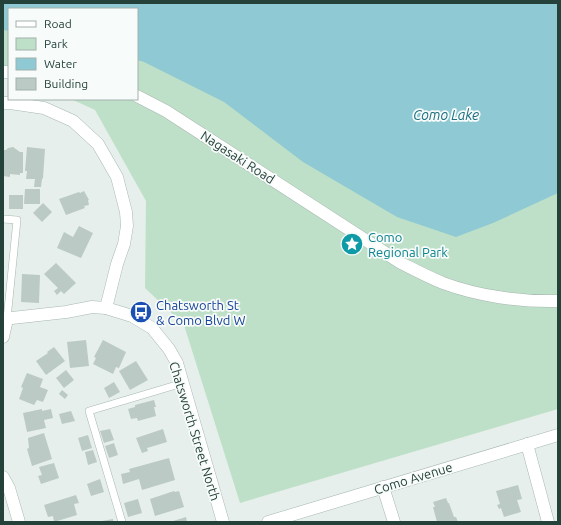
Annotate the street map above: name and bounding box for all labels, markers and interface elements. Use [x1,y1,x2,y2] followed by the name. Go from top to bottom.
[8,8,138,100] legend
[44,17,72,30] text: Road
[44,37,68,50] text: Park
[44,57,77,70] text: Water
[44,77,88,90] text: Building
[413,107,479,123] water label: Como Lake
[198,128,278,186] street label: Nagasaki Road
[368,230,448,259] place label: Como Regional Park
[339,231,365,257] place icon: Como Regional Park
[156,298,245,327] place label: Chatsworth St & Como Blvd W
[128,299,154,325] bus stop icon: Chatsworth St & Como Blvd W
[167,360,223,502] street label: Chatsworth Street North
[372,459,454,497] street label: Como Avenue

